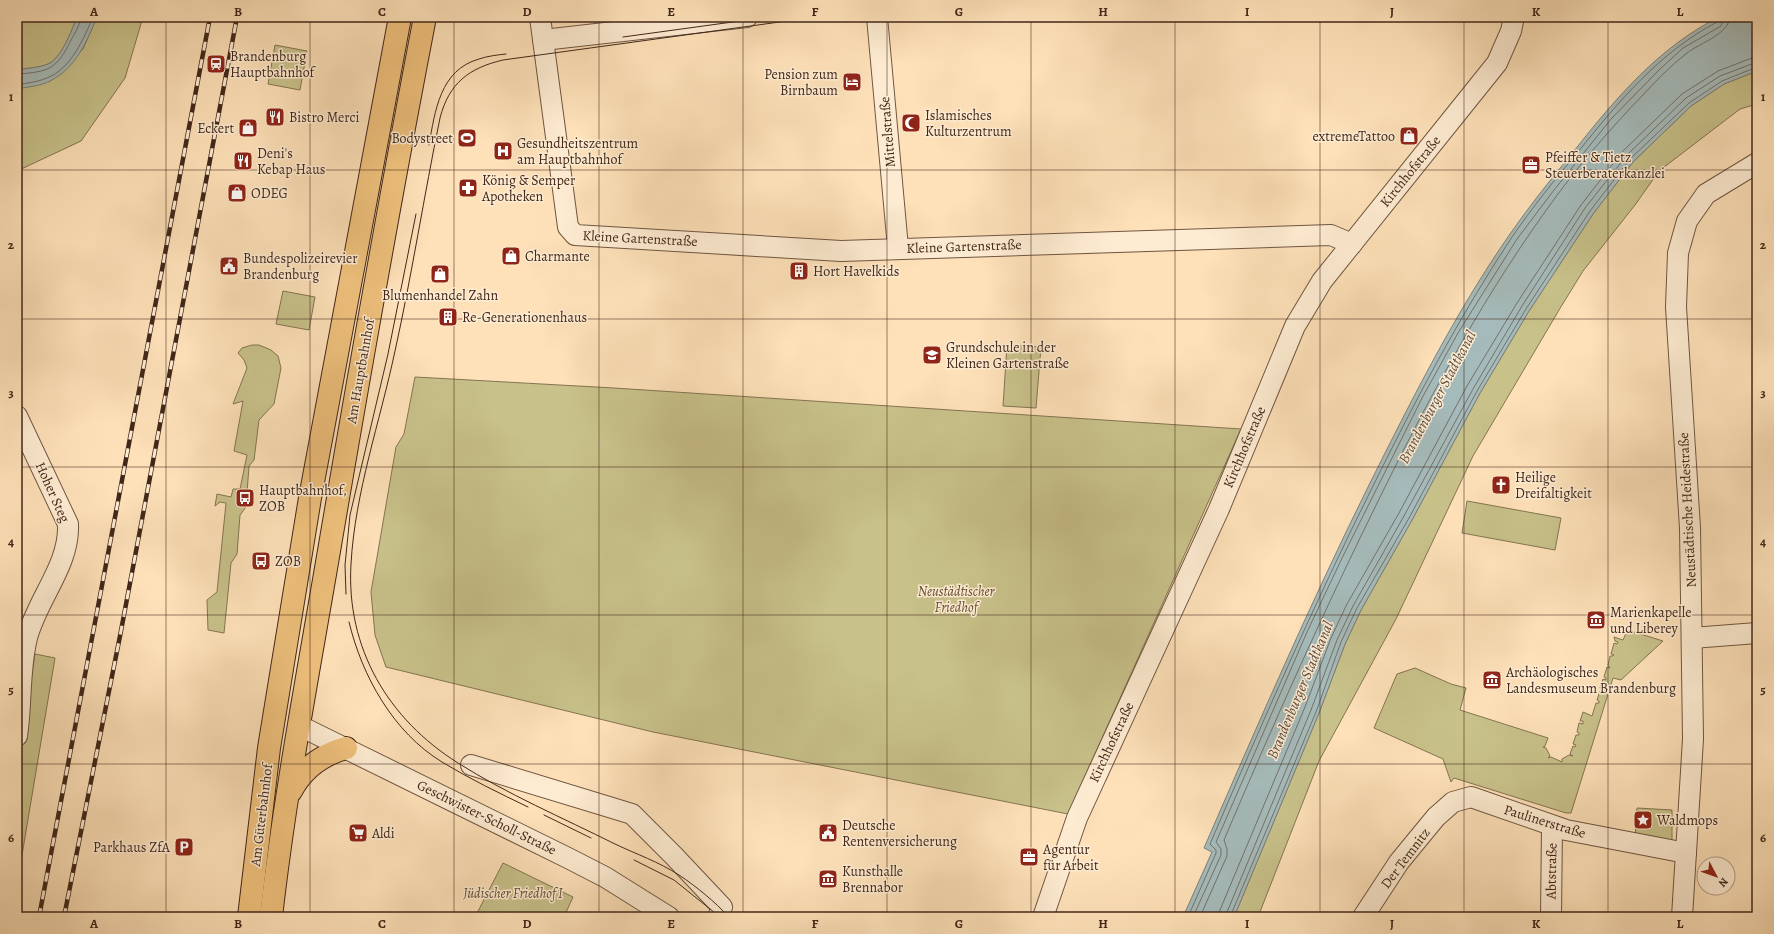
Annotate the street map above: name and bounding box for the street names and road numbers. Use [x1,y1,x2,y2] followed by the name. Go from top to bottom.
[875,96,900,168] street label: Mittelstraße
[1376,132,1445,211] street label: Kirchhofstraße
[582,226,698,251] street label: Kleine Gartenstraße
[906,235,1022,258] street label: Kleine Gartenstraße
[342,315,380,426] street label: Am Hauptbahnhof
[1219,403,1270,491] street label: Kirchhofstraße
[1674,432,1701,588] street label: Neustädtische Heidestraße
[31,459,74,525] street label: Hoher Steg
[1084,699,1138,786] street label: Kirchhofstraße
[246,760,277,868] street label: Am Güterbahnhof
[414,775,560,859] street label: Geschwister-Scholl-Straße
[1502,800,1588,843] street label: Paulinerstraße
[1376,824,1435,893] street label: Der Temnitz
[1541,843,1561,900] street label: Abtstraße

